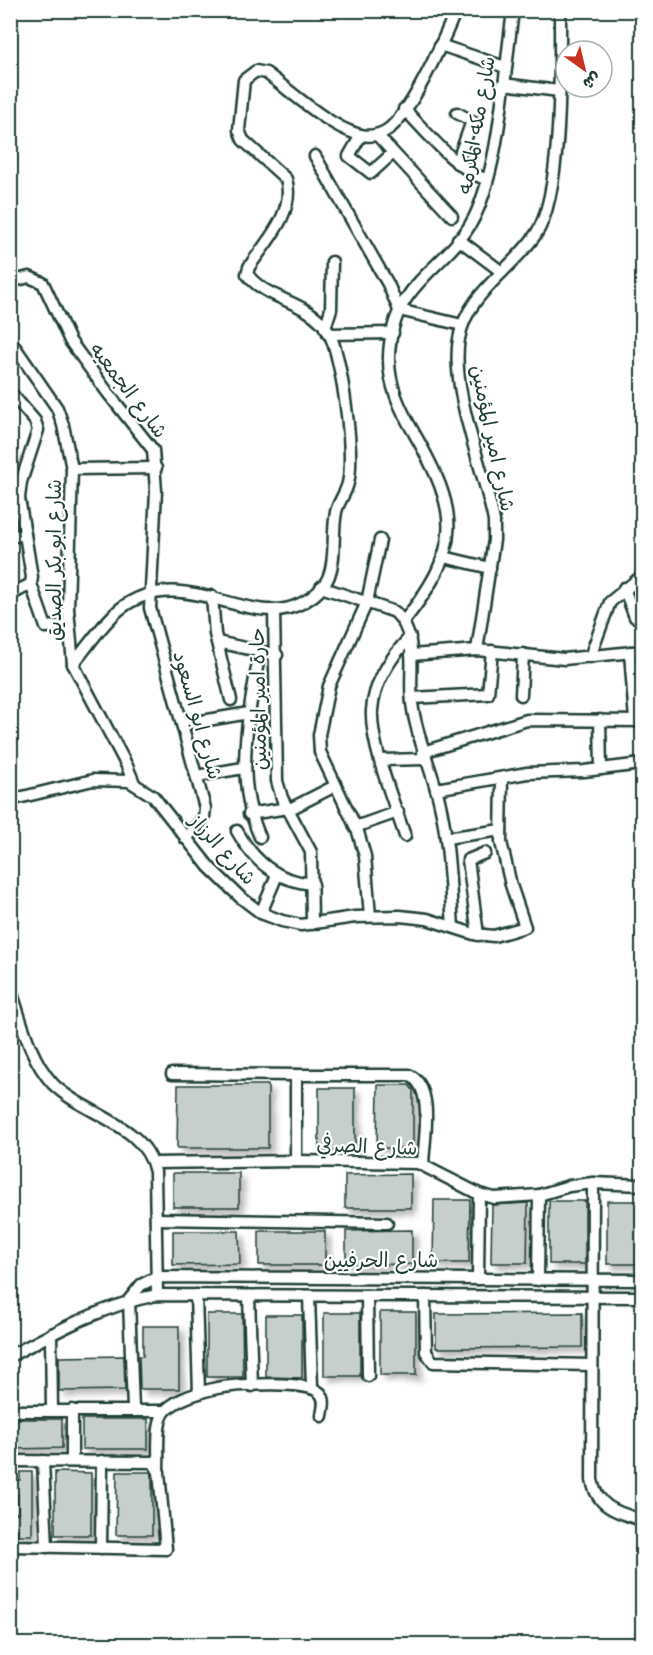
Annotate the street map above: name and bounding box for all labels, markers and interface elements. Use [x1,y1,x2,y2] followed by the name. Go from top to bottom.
[554,39,614,99] north arrow
[448,54,502,196] street label: شارع مكه المكرمه
[579,67,607,97] text: ش
[84,335,176,444] street label: شارع الجمعيه
[464,362,524,514] street label: شارع امير المؤمنين
[38,479,68,641] street label: شارع ابو بكر الصديق
[241,627,273,771] street label: حارة امير المؤمنين
[166,647,232,783] street label: شارع ابو السعود
[182,804,264,891] street label: شارع الرزاز
[316,1128,418,1162] street label: شارع الصرفي
[324,1244,438,1274] street label: شارع الحرفيين

